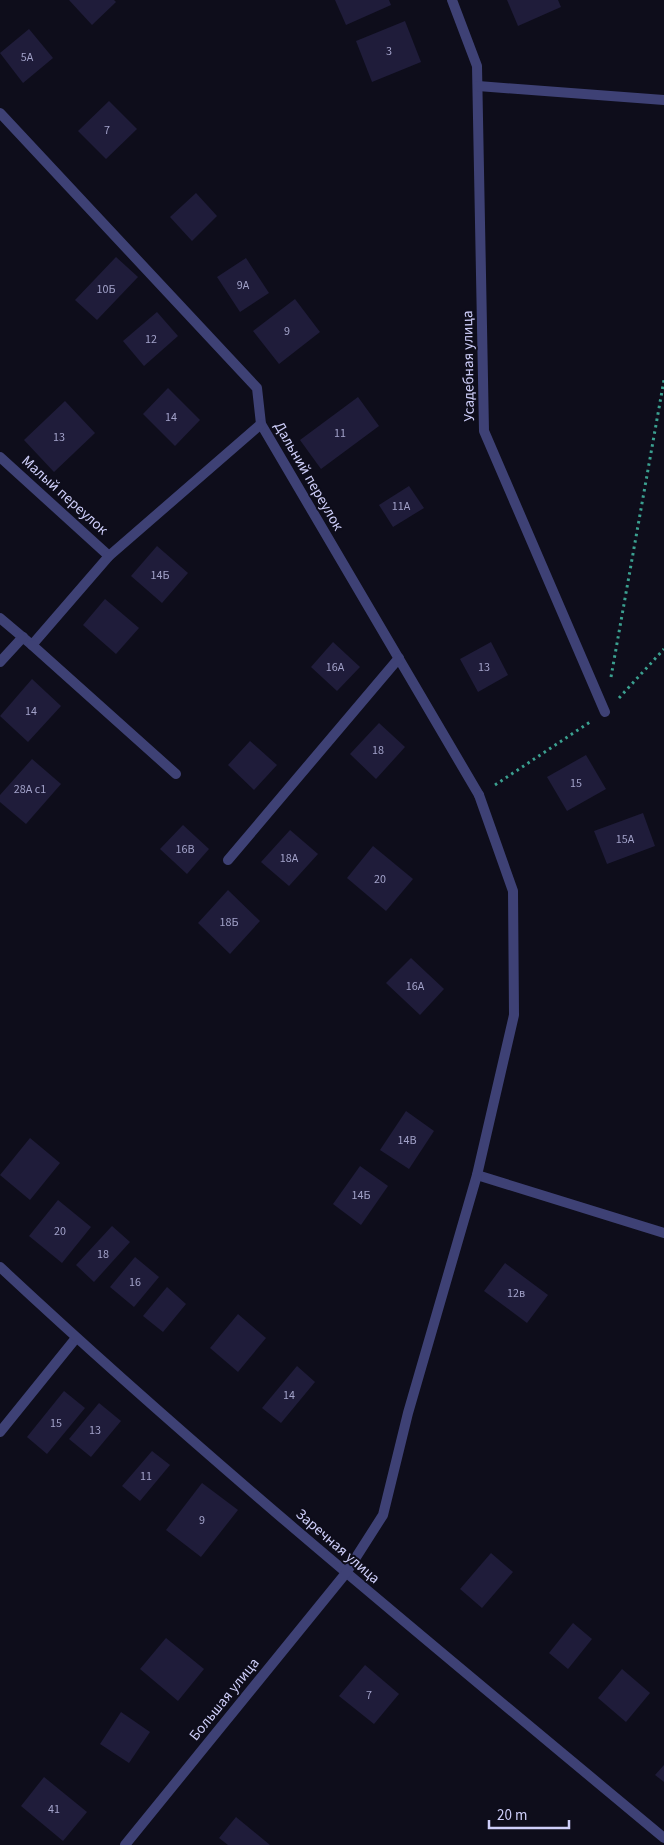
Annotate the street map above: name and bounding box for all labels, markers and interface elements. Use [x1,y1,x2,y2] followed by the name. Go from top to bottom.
[386,43,392,60] house number: 3
[21,49,34,66] house number: 5А
[104,122,110,139] house number: 7
[237,277,250,294] house number: 9А
[97,281,115,298] house number: 10Б
[457,310,480,422] street label: Усадебная улица
[284,323,290,340] house number: 9
[145,331,157,348] house number: 12
[165,409,177,426] house number: 14
[269,418,349,535] street label: Дальний переулок
[334,425,346,442] house number: 11
[53,429,65,446] house number: 13
[17,451,113,540] street label: Малый переулок
[392,498,411,515] house number: 11А
[151,567,169,584] house number: 14Б
[326,659,345,676] house number: 16А
[478,659,490,676] house number: 13
[25,703,37,720] house number: 14
[372,742,384,759] house number: 18
[570,775,582,792] house number: 15
[14,781,46,798] house number: 28А с1
[616,831,635,848] house number: 15А
[176,841,194,858] house number: 16В
[280,850,299,867] house number: 18А
[374,871,386,888] house number: 20
[220,914,238,931] house number: 18Б
[406,978,425,995] house number: 16А
[398,1132,416,1149] house number: 14В
[352,1187,370,1204] house number: 14Б
[54,1223,66,1240] house number: 20
[97,1246,109,1263] house number: 18
[129,1274,141,1291] house number: 16
[507,1285,525,1302] house number: 12в
[283,1387,295,1404] house number: 14
[50,1415,62,1432] house number: 15
[89,1422,101,1439] house number: 13
[140,1468,152,1485] house number: 11
[291,1504,384,1589] street label: Заречная улица
[199,1512,205,1529] house number: 9
[184,1653,264,1745] street label: Большая улица
[366,1687,372,1704] house number: 7
[489,1798,569,1830] scale bar
[48,1801,60,1818] house number: 41
[497,1805,527,1826] text: 20 m

